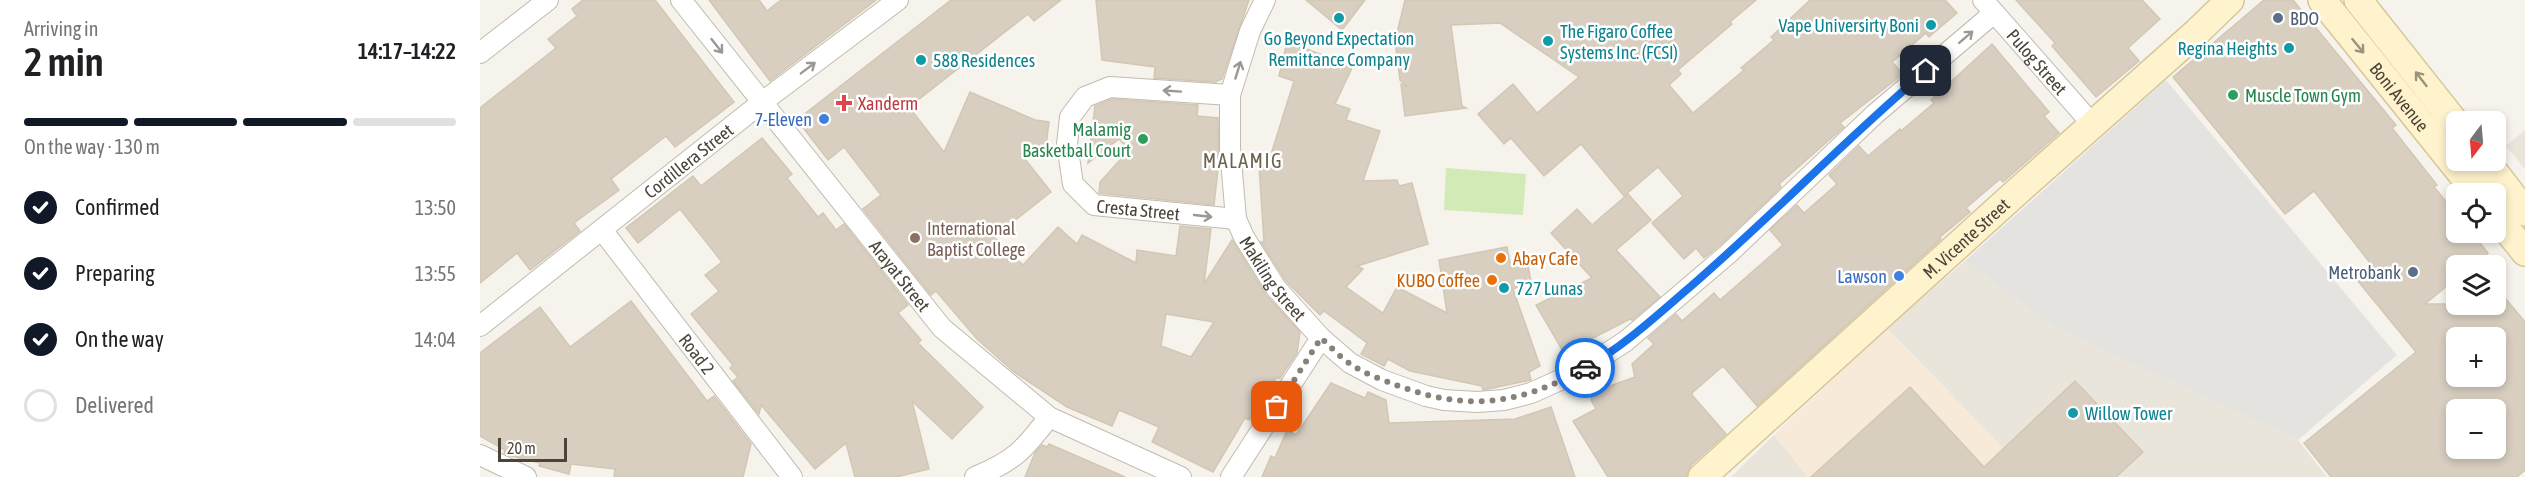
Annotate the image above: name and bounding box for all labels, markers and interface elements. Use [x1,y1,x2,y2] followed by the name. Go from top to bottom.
[2290,8,2319,29] place label: BDO
[1332,11,1346,25] marker: Go Beyond Expectation Remittance Company
[2271,11,2285,25] marker: BDO
[1778,15,1919,36] place label: Vape Universirty Boni
[24,17,98,40] text: Arriving in
[1924,18,1938,32] marker: Vape Universirty Boni
[1560,21,1678,63] place label: The Figaro Coffee Systems Inc. (FCSI)
[2003,24,2072,99] street label: Pulog Street
[1264,28,1414,70] place label: Go Beyond Expectation Remittance Company
[1958,30,1974,43] one-way arrow
[1541,34,1555,48] marker: The Figaro Coffee Systems Inc. (FCSI)
[358,38,456,64] text: 14:17–14:22
[710,38,723,54] one-way arrow
[2178,38,2277,59] place label: Regina Heights
[2352,38,2365,54] one-way arrow
[24,40,104,84] text: 2 min
[2282,41,2296,55] marker: Regina Heights
[1900,45,1951,96] pin
[933,50,1035,71] place label: 588 Residences
[914,53,928,67] marker: 588 Residences
[1909,54,1942,87] icon: home
[2366,58,2434,135] street label: Boni Avenue
[800,61,816,74] one-way arrow
[1233,61,1244,80] one-way arrow
[2414,72,2427,88] one-way arrow
[2245,85,2361,106] place label: Muscle Town Gym
[1162,86,1182,97] one-way arrow
[2226,88,2240,102] marker: Muscle Town Gym
[858,93,918,114] place label: Xanderm
[835,94,853,112] marker: Xanderm
[755,109,812,130] place label: 7-Eleven
[2446,111,2506,171] north arrow
[2446,111,2506,459] map controls
[817,112,831,126] marker: 7-Eleven
[640,119,737,202] street label: Cordillera Street
[1022,119,1131,161] place label: Malamig Basketball Court
[1136,132,1150,146] marker: Malamig Basketball Court
[24,135,160,158] text: On the way · 130 m
[1203,149,1283,172] district label: MALAMIG
[2446,183,2506,243] button: locate
[24,191,57,224] icon: check
[75,194,160,220] text: Confirmed
[1918,194,2014,283] street label: M. Vicente Street
[1096,195,1181,224] street label: Cresta Street
[415,196,456,219] text: 13:50
[1193,211,1213,222] one-way arrow
[927,218,1025,260] place label: International Baptist College
[908,231,922,245] marker: International Baptist College
[1236,232,1311,325] street label: Makiling Street
[866,236,935,315] street label: Arayat Street
[1513,248,1578,269] place label: Abay Cafe
[1494,251,1508,265] marker: Abay Cafe
[2446,255,2506,315] button: layers
[24,257,57,290] icon: check
[75,260,155,286] text: Preparing
[415,262,456,285] text: 13:55
[2328,262,2401,283] place label: Metrobank
[2406,265,2420,279] marker: Metrobank
[1837,266,1887,287] place label: Lawson
[1892,269,1906,283] marker: Lawson
[1396,270,1480,291] place label: KUBO Coffee
[1485,273,1499,287] marker: KUBO Coffee
[1516,278,1583,299] place label: 727 Lunas
[1497,281,1511,295] marker: 727 Lunas
[24,323,57,356] icon: check
[75,326,164,352] text: On the way
[2446,327,2506,387] button: +
[414,328,456,351] text: 14:04
[675,329,719,378] street label: Road 2
[1555,338,1615,398] courier
[1569,352,1602,385] icon: car
[1251,381,1302,432] pin
[1260,390,1293,423] icon: bag
[75,392,154,418] text: Delivered
[2446,399,2506,459] button: −
[2085,403,2173,424] place label: Willow Tower
[2066,406,2080,420] marker: Willow Tower
[498,435,567,462] scale bar
[507,439,536,457] text: 20 m

